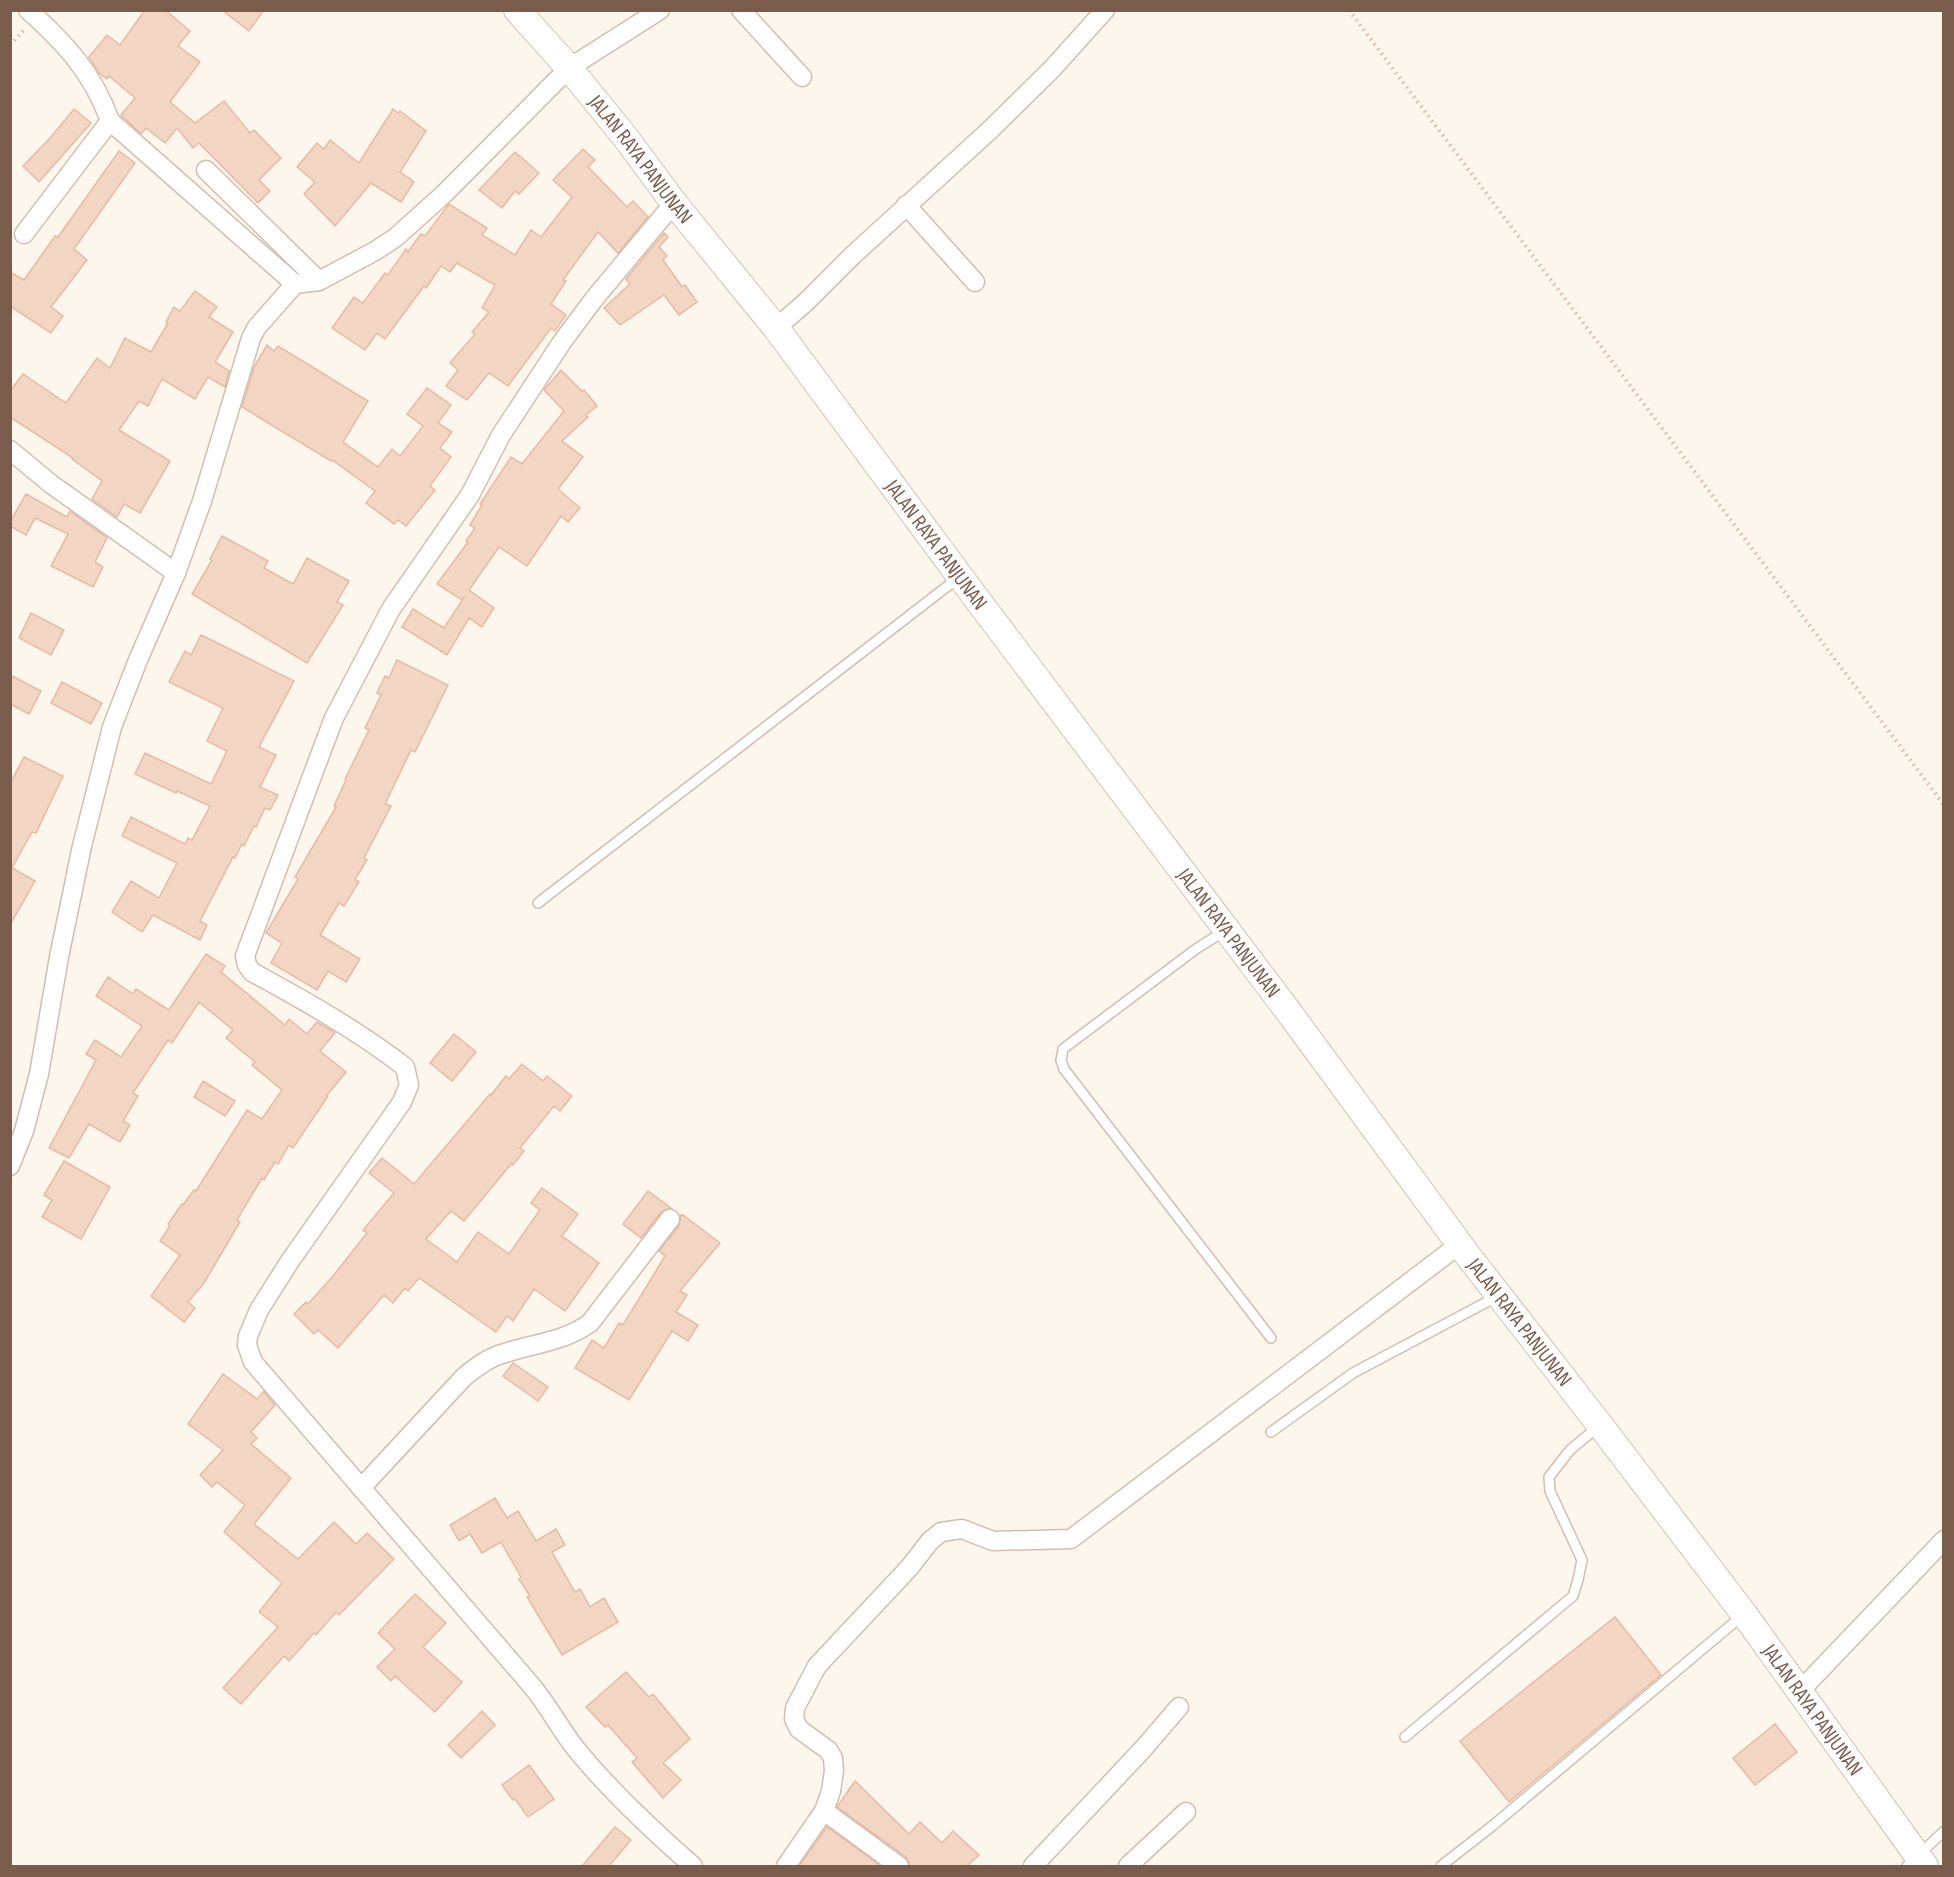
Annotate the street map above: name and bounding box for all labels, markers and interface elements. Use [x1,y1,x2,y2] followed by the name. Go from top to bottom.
[583,89,698,229] street label: JALAN RAYA PANJUNAN
[879,474,992,615] street label: JALAN RAYA PANJUNAN
[1171,863,1285,1003] street label: JALAN RAYA PANJUNAN
[1461,1253,1577,1391] street label: JALAN RAYA PANJUNAN
[1756,1639,1868,1781] street label: JALAN RAYA PANJUNAN

